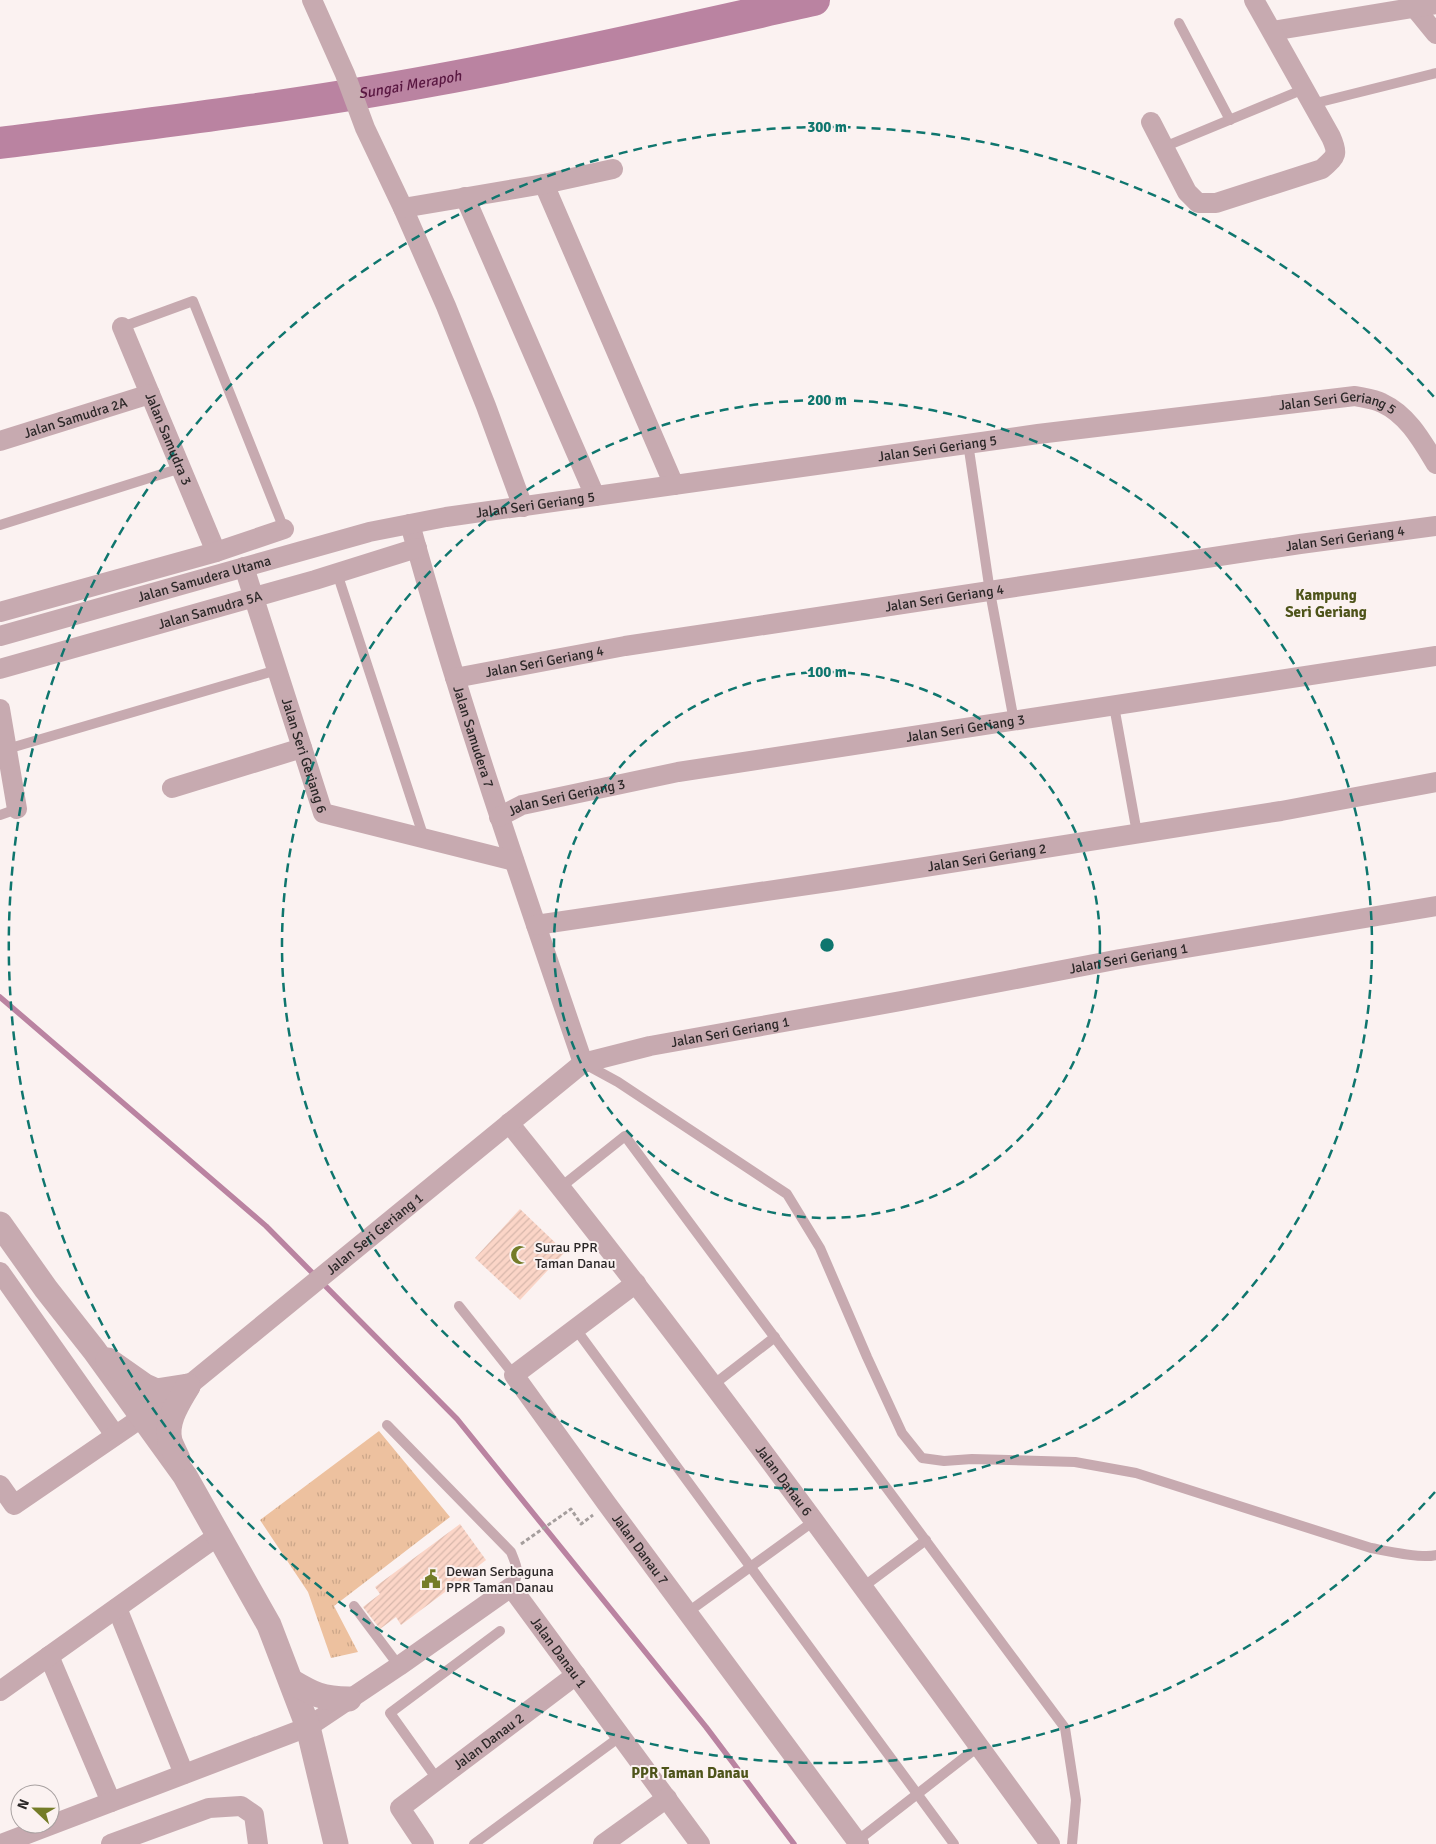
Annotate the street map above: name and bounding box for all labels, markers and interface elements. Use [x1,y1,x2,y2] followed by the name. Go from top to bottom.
[357,66,464,102] water label: Sungai Merapoh
[807,118,847,136] text: 300 m
[1278,388,1400,418] street label: Jalan Seri Geriang 5
[141,390,195,488] street label: Jalan Samudra 3
[807,391,847,409] text: 200 m
[22,394,130,442] street label: Jalan Samudra 2A
[877,432,998,465] street label: Jalan Seri Geriang 5
[475,488,596,522] street label: Jalan Seri Geriang 5
[1284,522,1406,555] street label: Jalan Seri Geriang 4
[135,552,273,606] street label: Jalan Samudera Utama
[884,581,1006,616] street label: Jalan Seri Geriang 4
[1285,586,1367,621] district label: Kampung Seri Geriang
[156,587,264,633] street label: Jalan Samudra 5A
[484,642,606,681] street label: Jalan Seri Geriang 4
[807,663,847,681] text: 100 m
[449,684,498,790] street label: Jalan Samudera 7
[278,696,331,815] street label: Jalan Seri Geriang 6
[905,711,1026,746] street label: Jalan Seri Geriang 3
[505,775,627,820] street label: Jalan Seri Geriang 3
[926,840,1048,875] street label: Jalan Seri Geriang 2
[818,936,836,954] centre of rings
[1068,940,1189,978] street label: Jalan Seri Geriang 1
[670,1013,791,1051] street label: Jalan Seri Geriang 1
[323,1189,427,1279] street label: Jalan Seri Geriang 1
[535,1239,615,1272] place label: Surau PPR Taman Danau
[509,1244,531,1266] mosque icon: Surau PPR Taman Danau
[752,1442,816,1519] street label: Jalan Danau 6
[608,1511,672,1588] street label: Jalan Danau 7
[446,1563,554,1596] place label: Dewan Serbaguna PPR Taman Danau
[420,1568,442,1590] public building icon: Dewan Serbaguna PPR Taman Danau
[527,1613,590,1691] street label: Jalan Danau 1
[450,1709,527,1774] street label: Jalan Danau 2
[631,1764,749,1782] district label: PPR Taman Danau
[10,1784,60,1834] north arrow
[14,1797,33,1812] text: N

